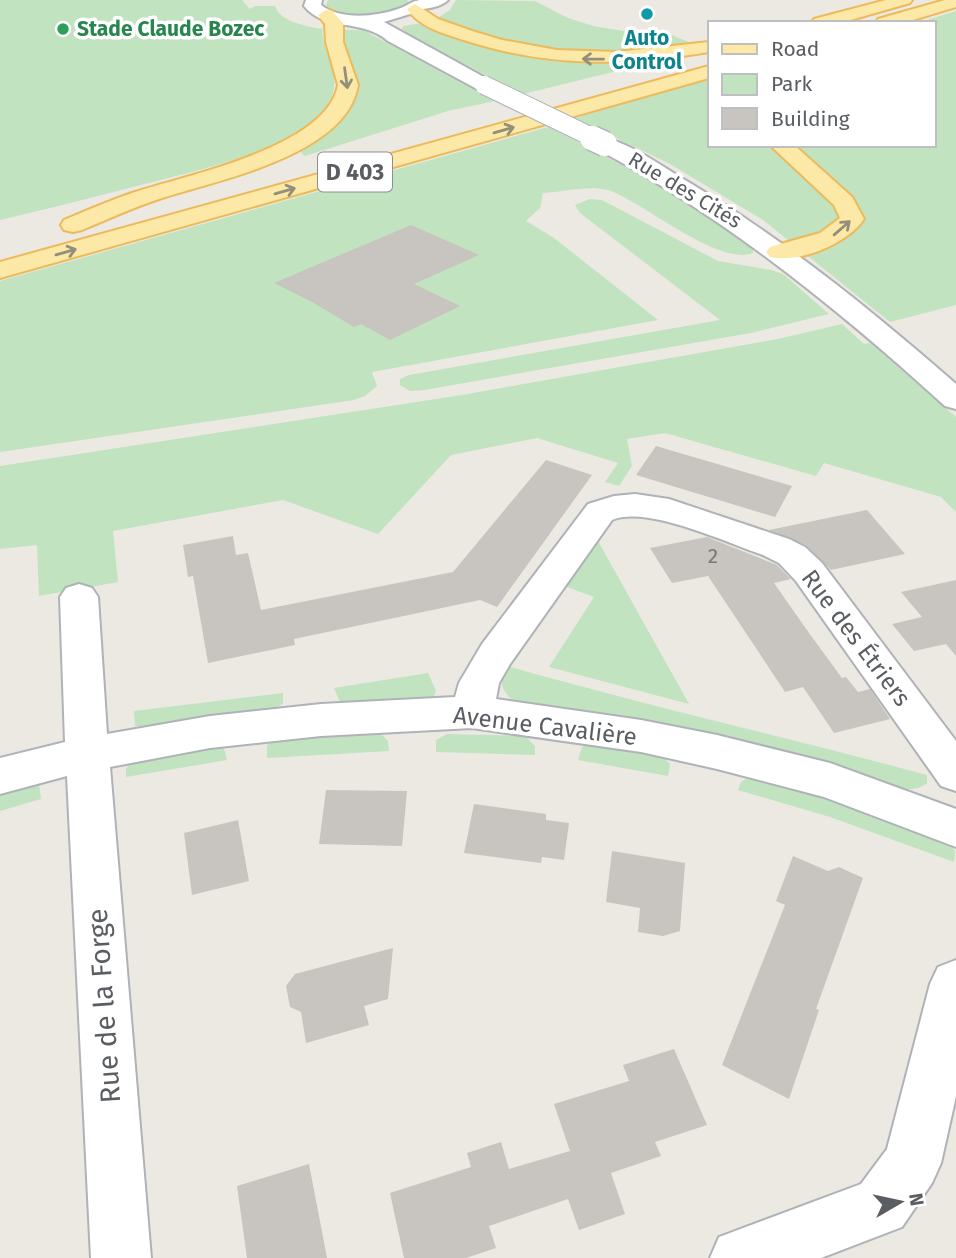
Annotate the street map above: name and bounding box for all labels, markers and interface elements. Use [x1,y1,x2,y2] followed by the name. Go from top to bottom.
[639,6,655,22] marker: Auto Control
[77,16,264,42] place label: Stade Claude Bozec
[55,21,71,37] marker: Stade Claude Bozec
[708,21,935,147] legend
[612,25,683,75] place label: Auto Control
[771,36,819,62] text: Road
[582,52,605,66] one-way arrow
[339,66,352,88] one-way arrow
[771,71,813,97] text: Park
[771,106,850,132] text: Building
[492,123,515,136] one-way arrow
[624,146,747,234] street label: Rue des Cités
[318,153,392,192] road number: D 403
[274,184,296,197] one-way arrow
[833,220,851,236] one-way arrow
[54,245,77,258] one-way arrow
[708,543,718,569] house number: 2
[796,564,917,712] street label: Rue des Étriers
[452,701,638,751] street label: Avenue Cavalière
[81,908,127,1104] street label: Rue de la Forge
[865,1167,935,1237] north arrow
[904,1191,929,1207] text: N

